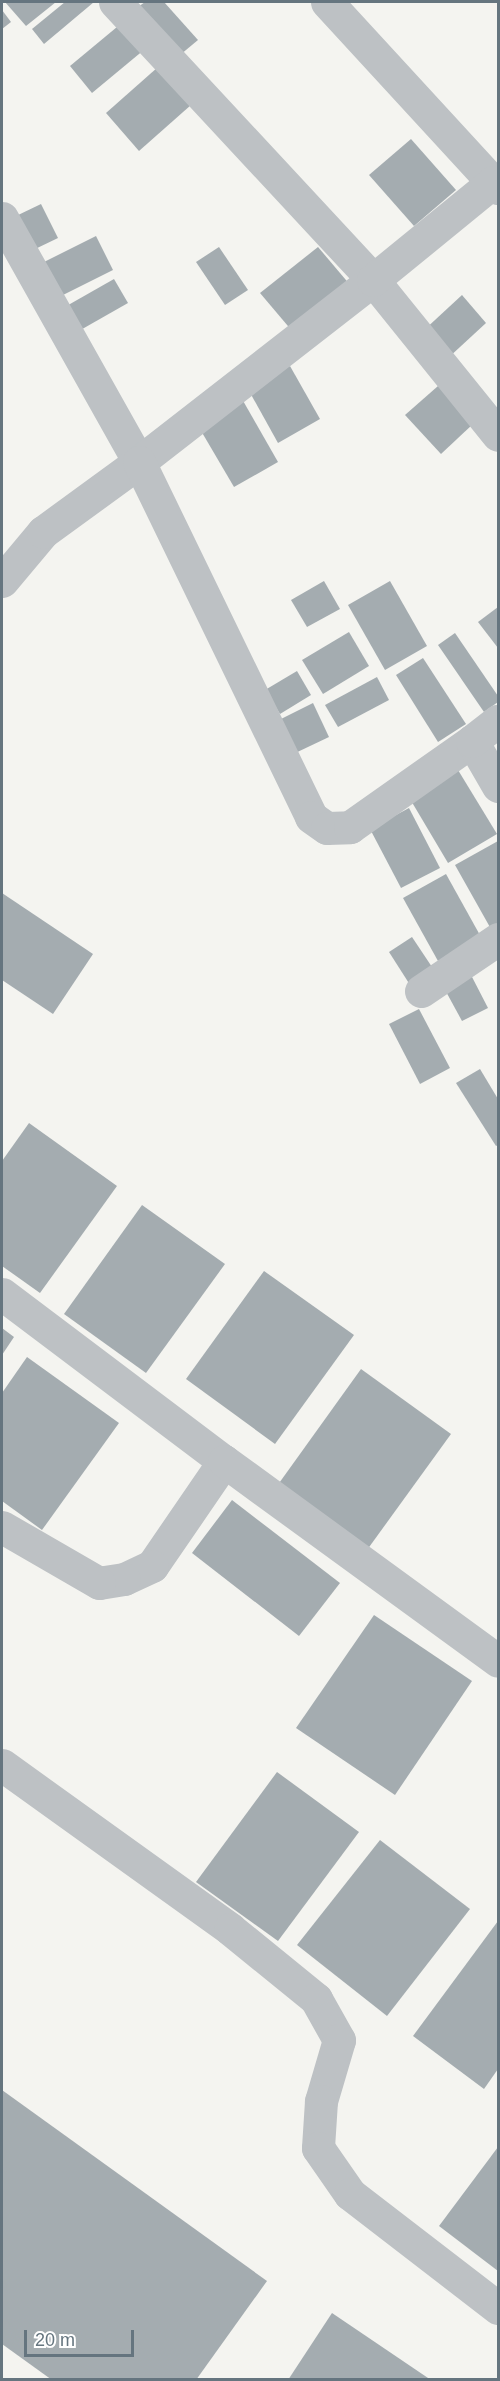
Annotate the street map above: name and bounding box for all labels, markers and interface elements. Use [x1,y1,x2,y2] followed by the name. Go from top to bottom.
[27,2318,136,2356] scale bar
[35,2330,75,2350] text: 20 m

